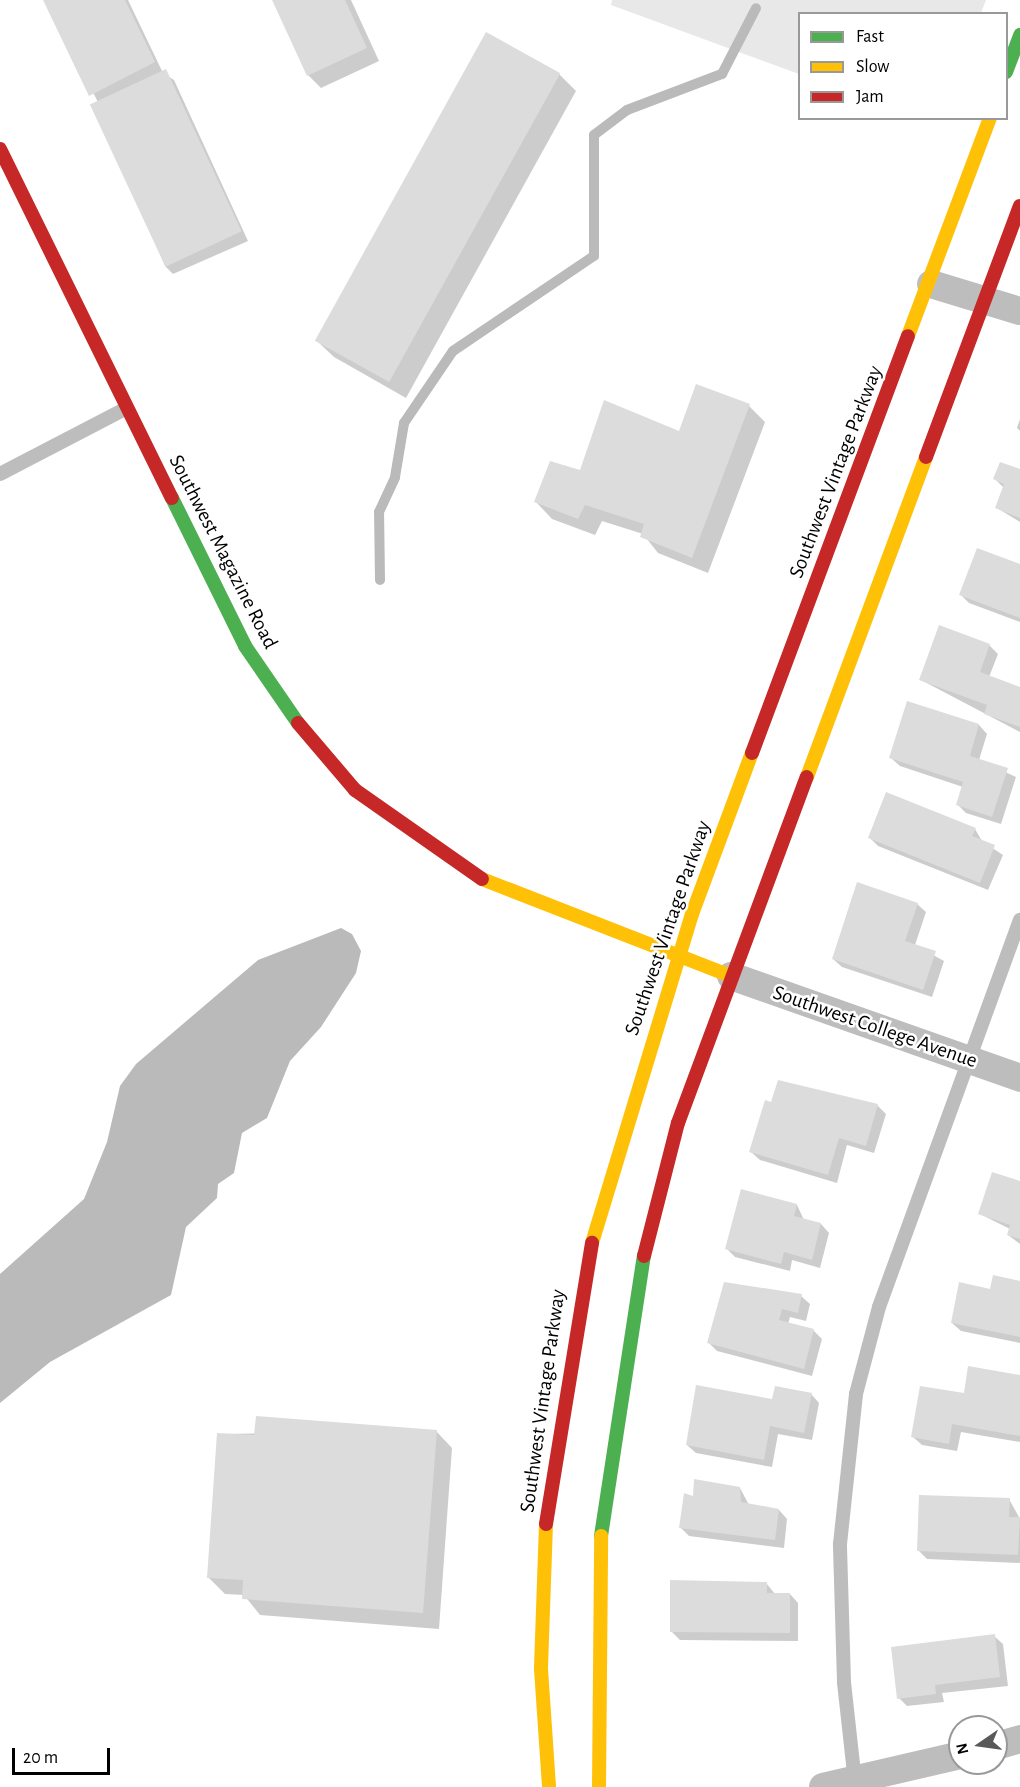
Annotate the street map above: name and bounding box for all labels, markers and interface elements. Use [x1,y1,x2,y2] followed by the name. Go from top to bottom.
[798,12,1008,120] legend
[856,28,884,46] text: Fast
[856,58,889,76] text: Slow
[856,88,884,106] text: Jam
[784,362,888,582] street label: Southwest Vintage Parkway
[163,451,283,653] street label: Southwest Magazine Road
[619,817,717,1039] street label: Southwest Vintage Parkway
[770,980,980,1074] street label: Southwest College Avenue
[515,1288,571,1514] street label: Southwest Vintage Parkway
[948,1715,1008,1775] north arrow
[15,1736,112,1774] scale bar
[953,1741,971,1756] text: N
[23,1749,58,1767] text: 20 m

